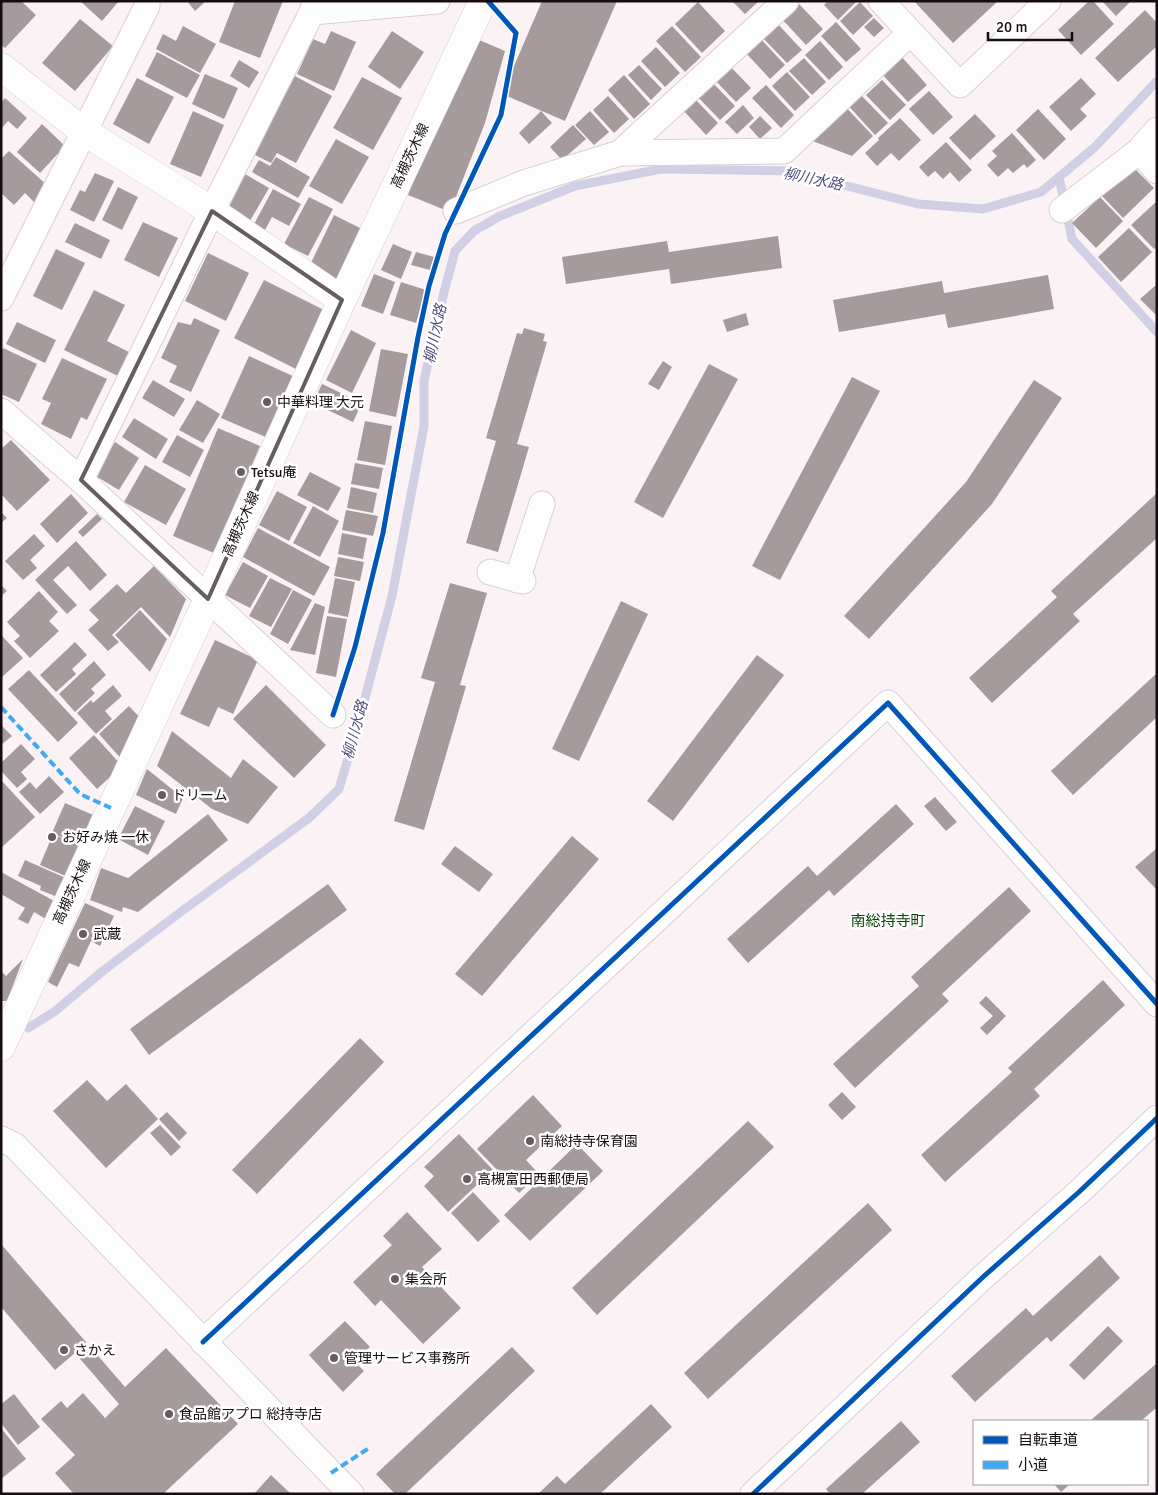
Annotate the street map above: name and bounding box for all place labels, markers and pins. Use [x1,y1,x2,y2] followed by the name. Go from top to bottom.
[277,394,364,411] place label: 中華料理 大元
[261,396,273,408] marker: 中華料理 大元
[251,464,296,481] place label: Tetsu庵
[235,466,247,478] marker: Tetsu庵
[172,787,228,804] place label: ドリーム
[156,789,168,801] marker: ドリーム
[62,829,149,846] place label: お好み焼 一休
[46,831,58,843] marker: お好み焼 一休
[93,926,121,943] place label: 武蔵
[77,928,89,940] marker: 武蔵
[540,1133,638,1150] place label: 南総持寺保育園
[524,1135,536,1147] marker: 南総持寺保育園
[477,1171,589,1188] place label: 高槻富田西郵便局
[461,1173,473,1185] marker: 高槻富田西郵便局
[405,1271,447,1288] place label: 集会所
[389,1273,401,1285] marker: 集会所
[74,1342,116,1359] place label: さかえ
[58,1344,70,1356] marker: さかえ
[344,1350,470,1367] place label: 管理サービス事務所
[328,1352,340,1364] marker: 管理サービス事務所
[179,1406,322,1423] place label: 食品館アプロ 総持寺店
[163,1408,175,1420] marker: 食品館アプロ 総持寺店

